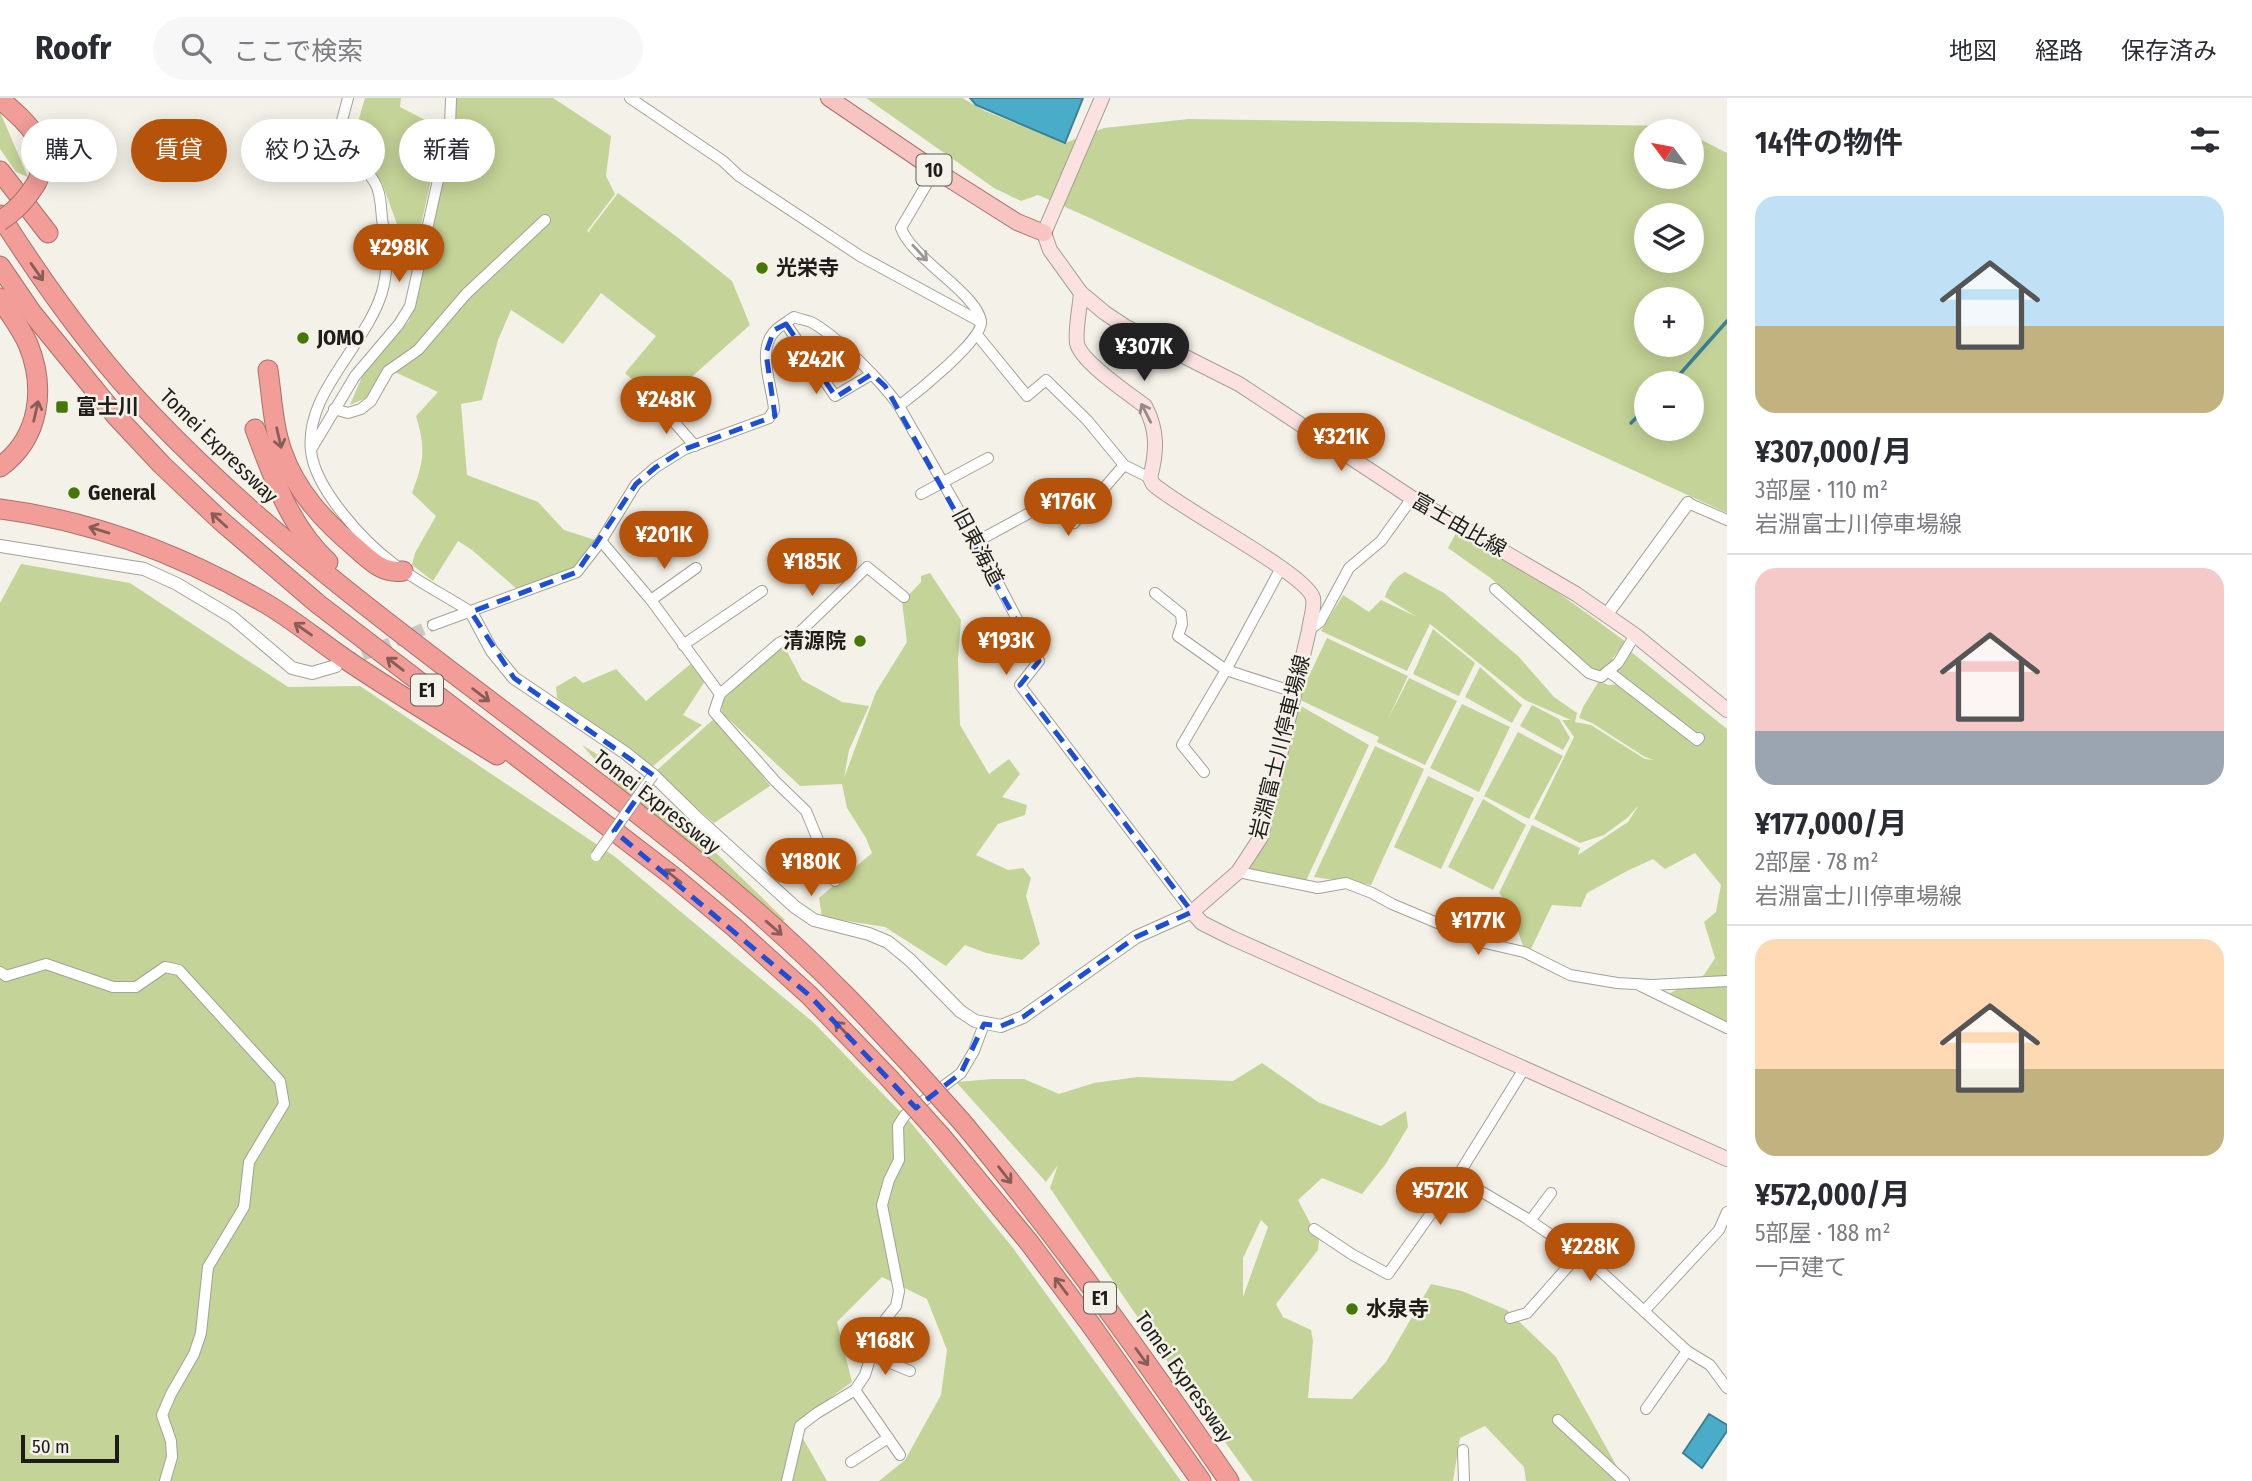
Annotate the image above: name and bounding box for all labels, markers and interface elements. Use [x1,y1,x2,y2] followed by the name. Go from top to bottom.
[153,17,643,80] search box
[35,28,111,68] text: Roofr
[177,29,215,67] icon: search
[233,36,363,67] text: ここで検索
[1949,37,1997,65] text: 地図
[2035,37,2083,65] text: 経路
[2121,37,2217,65] text: 保存済み
[21,119,117,182] chip: 購入
[131,119,227,182] chip: 賃貸
[241,119,385,182] chip: 絞り込み
[399,119,495,182] chip: 新着
[1634,119,1704,189] north arrow
[1634,119,1704,441] map controls
[2186,121,2224,159] icon: filters
[1755,125,1903,161] text: 14件の物件
[916,155,951,186] road number: 10
[1634,203,1704,273] button: layers
[350,225,448,284] pin: ¥298K
[369,233,429,261] text: ¥298K
[1927,242,2053,368] icon: home
[912,244,928,262] one-way arrow
[776,255,839,281] place label: 光栄寺
[754,260,770,276] marker: 光栄寺
[30,262,45,281] one-way arrow
[1634,287,1704,357] button: +
[1095,324,1193,383] pin: ¥307K
[316,325,364,351] place label: JOMO
[295,330,311,346] marker: JOMO
[1115,332,1173,360] text: ¥307K
[767,336,865,396] pin: ¥242K
[787,345,845,373] text: ¥242K
[1634,371,1704,441] button: −
[617,376,715,436] pin: ¥248K
[155,383,284,509] street label: Tomei Expressway
[636,385,696,413] text: ¥248K
[76,394,139,420] place label: 富士川
[54,399,70,415] marker: 富士川
[30,400,43,423] one-way arrow
[1138,404,1152,424] one-way arrow
[1292,414,1390,473] pin: ¥321K
[1313,422,1369,450] text: ¥321K
[273,426,286,449] one-way arrow
[1755,434,1913,470] text: ¥307,000/月
[1755,476,1888,504] text: 3部屋 · 110 m²
[1019,478,1117,538] pin: ¥176K
[88,480,156,506] place label: General
[66,485,82,501] marker: General
[1040,487,1096,515] text: ¥176K
[1407,487,1511,563] street label: 富士由比線
[947,504,1009,590] street label: 旧東海道
[1755,510,1962,538] text: 岩淵富士川停車場線
[211,512,229,528] one-way arrow
[615,512,713,571] pin: ¥201K
[635,520,693,548] text: ¥201K
[89,522,111,535] one-way arrow
[763,538,861,598] pin: ¥185K
[783,547,841,575] text: ¥185K
[1927,614,2053,740] icon: home
[957,618,1055,677] pin: ¥193K
[294,622,313,636] one-way arrow
[978,626,1034,654] text: ¥193K
[783,628,846,654] place label: 清源院
[852,633,868,649] marker: 清源院
[1245,652,1315,842] street label: 岩淵富士川停車場線
[386,657,405,672] one-way arrow
[411,674,443,706] road number: E1
[471,687,490,702] one-way arrow
[588,744,726,860] street label: Tomei Expressway
[1755,806,1908,842] text: ¥177,000/月
[762,838,860,898] pin: ¥180K
[782,847,841,875] text: ¥180K
[1755,848,1879,876] text: 2部屋 · 78 m²
[665,869,683,884] one-way arrow
[1755,882,1962,910] text: 岩淵富士川停車場線
[1429,898,1527,957] pin: ¥177K
[1451,906,1505,934] text: ¥177K
[764,920,782,936] one-way arrow
[1927,985,2053,1111] icon: home
[833,1021,850,1038] one-way arrow
[998,1165,1013,1183] one-way arrow
[1391,1168,1489,1227] pin: ¥572K
[1412,1176,1468,1204] text: ¥572K
[1755,1177,1910,1213] text: ¥572,000/月
[1755,1219,1891,1247] text: 5部屋 · 188 m²
[1541,1224,1639,1283] pin: ¥228K
[1561,1232,1619,1260] text: ¥228K
[1755,1253,1847,1281] text: 一戸建て
[1054,1277,1069,1296] one-way arrow
[1084,1282,1116,1314] road number: E1
[1366,1296,1429,1322] place label: 水泉寺
[1344,1301,1360,1317] marker: 水泉寺
[1129,1306,1239,1448] street label: Tomei Expressway
[836,1318,934,1377] pin: ¥168K
[856,1326,914,1354] text: ¥168K
[1135,1347,1149,1366] one-way arrow
[21,1432,119,1464] scale bar
[32,1435,70,1458] text: 50 m

